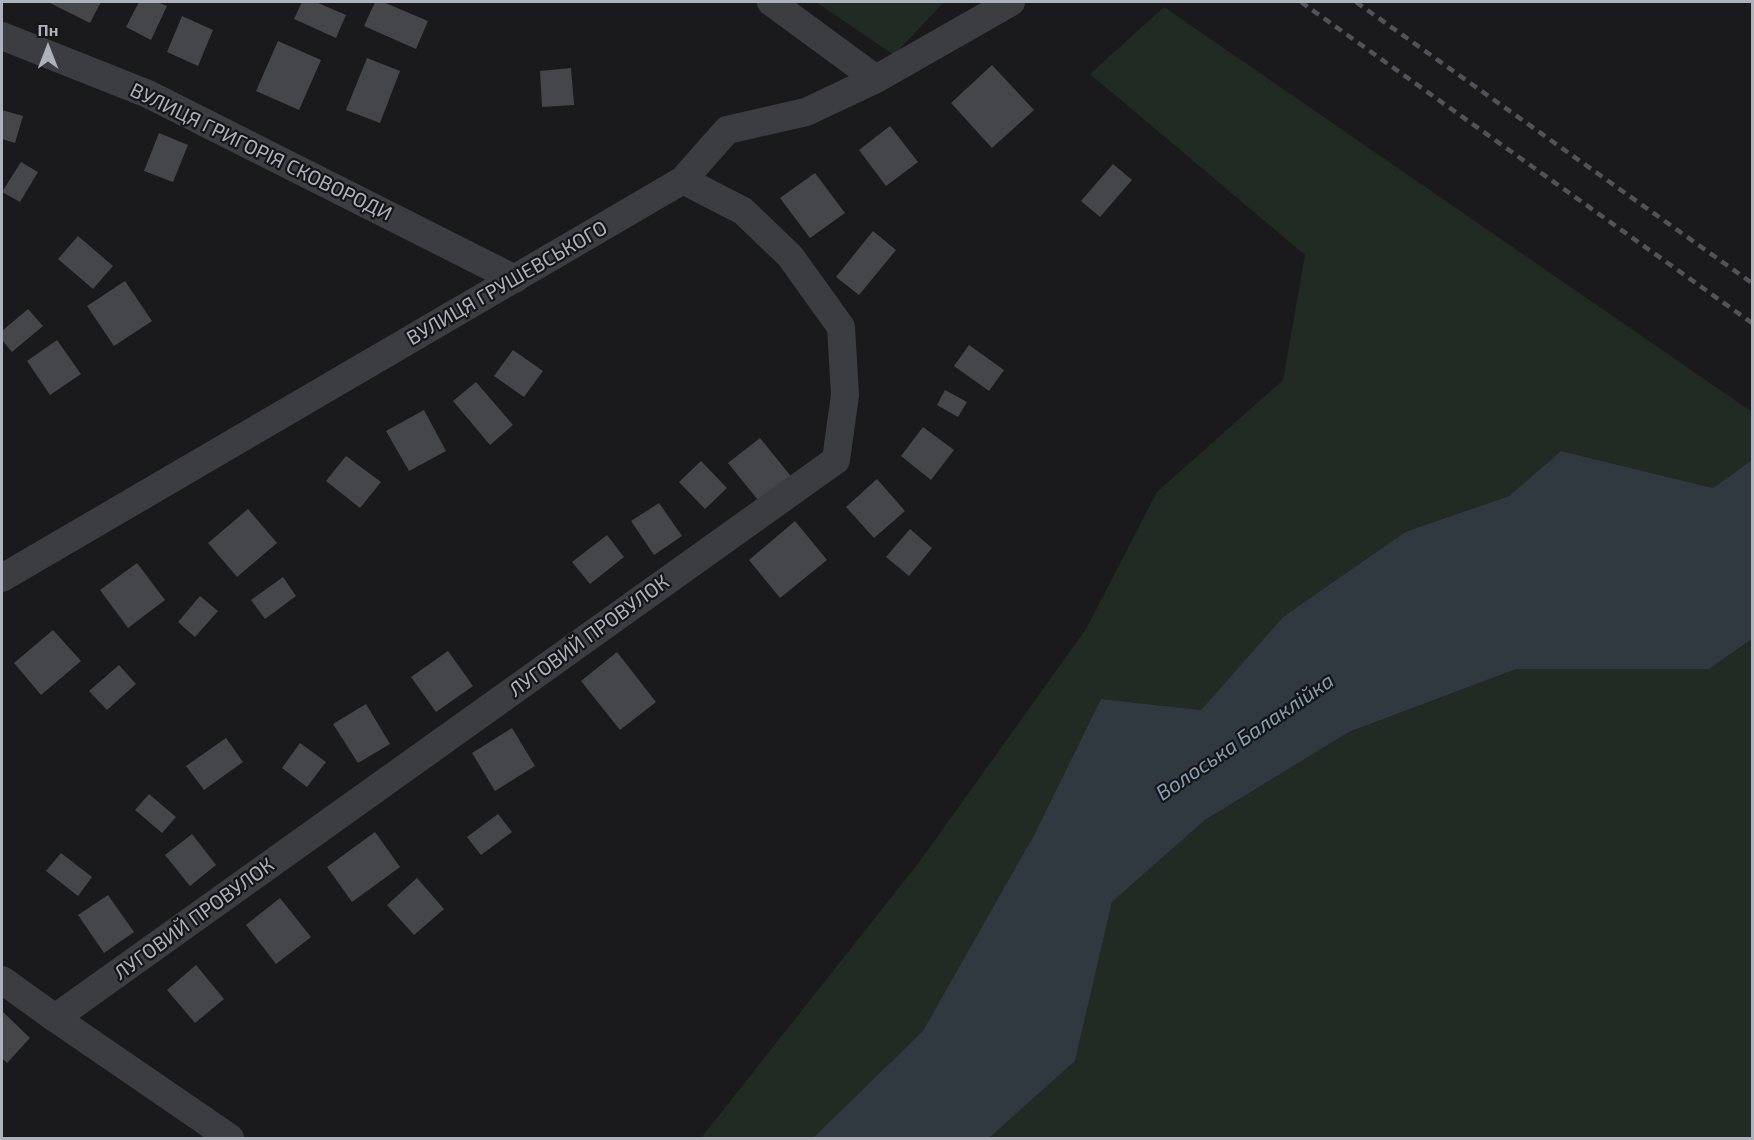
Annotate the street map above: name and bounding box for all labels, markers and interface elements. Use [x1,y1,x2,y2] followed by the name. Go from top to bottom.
[18,18,78,78] north arrow
[38,20,58,39] text: Пн
[126,78,396,226] street label: ВУЛИЦЯ ГРИГОРІЯ СКОВОРОДИ
[402,216,612,350] street label: ВУЛИЦЯ ГРУШЕВСЬКОГО
[504,570,674,702] street label: ЛУГОВИЙ ПРОВУЛОК
[1151,668,1339,806] water label: Волоська Балаклійка
[109,853,279,985] street label: ЛУГОВИЙ ПРОВУЛОК

